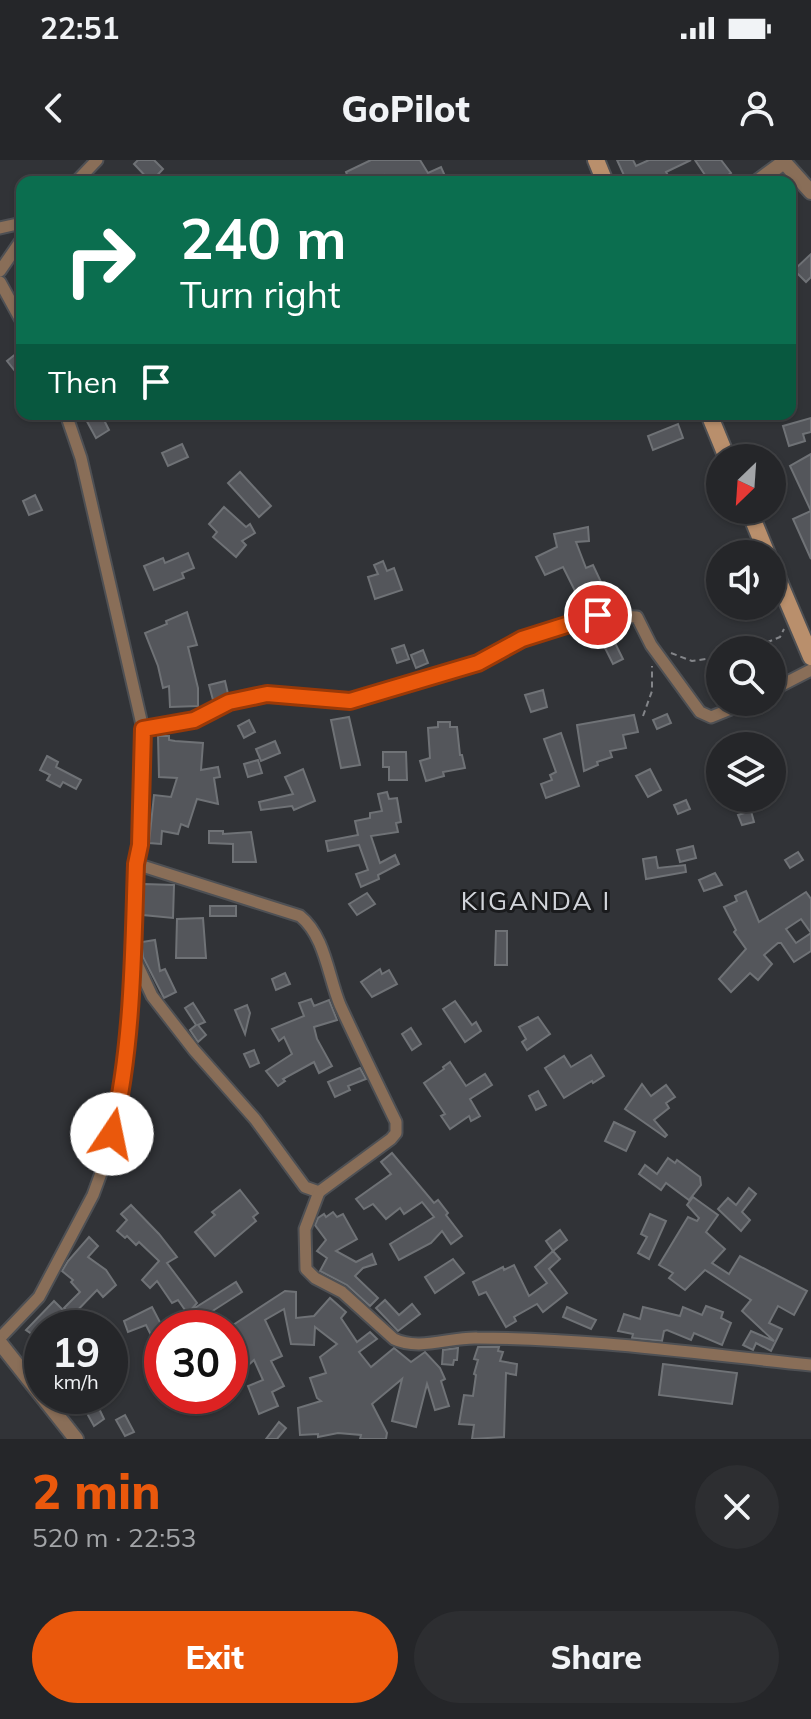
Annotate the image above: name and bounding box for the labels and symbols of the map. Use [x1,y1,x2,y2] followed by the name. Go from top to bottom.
[706,444,786,524] north arrow
[564,581,632,649] pin
[461,884,611,917] district label: KIGANDA I
[70,1092,154,1176] position arrow
[144,1310,248,1414] speed limit sign: 30

